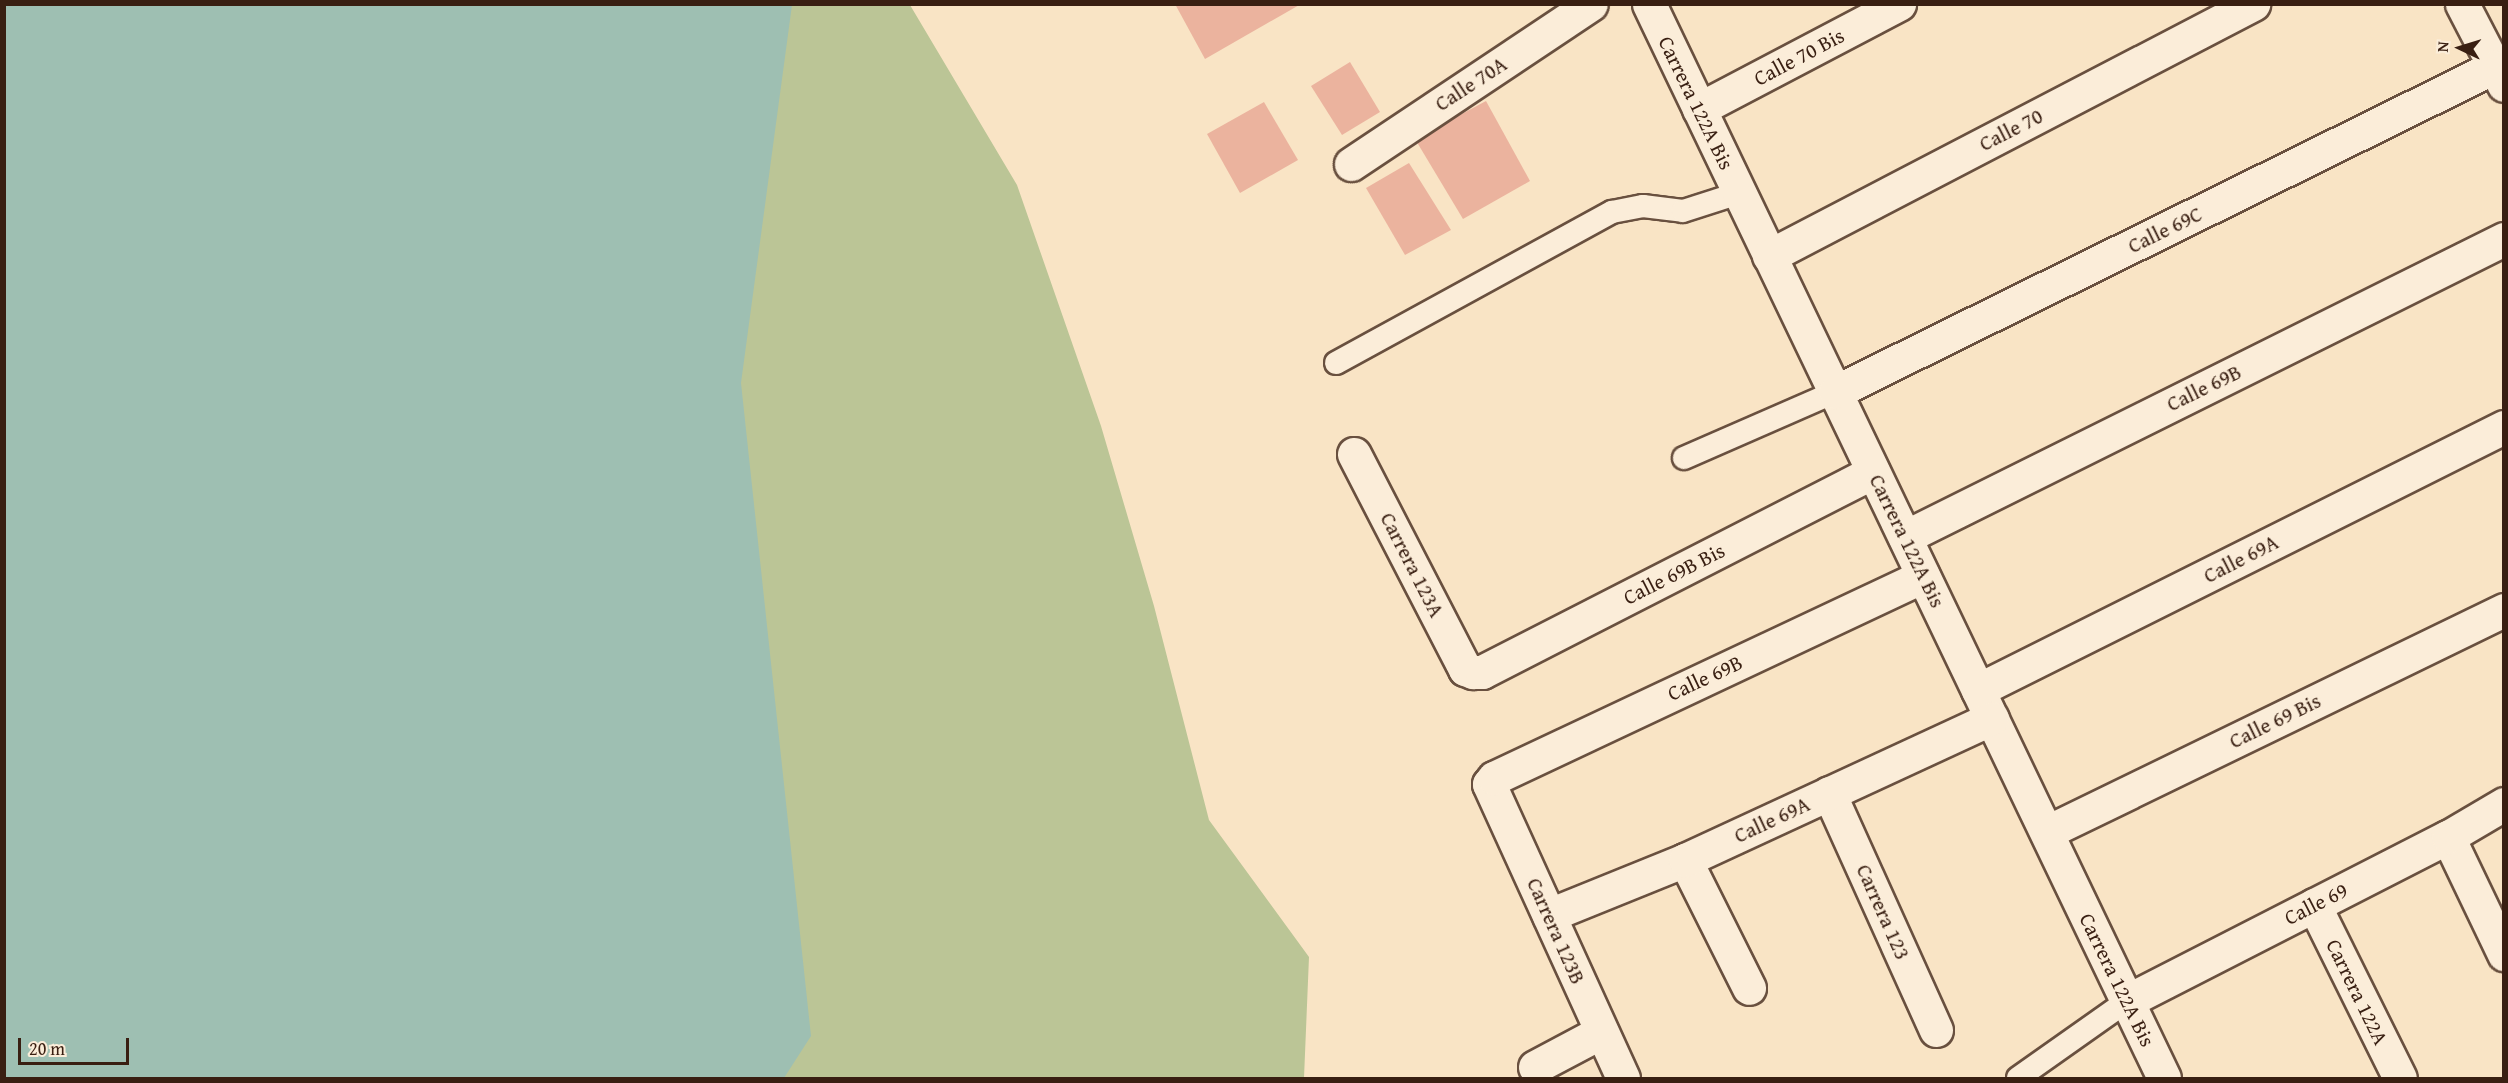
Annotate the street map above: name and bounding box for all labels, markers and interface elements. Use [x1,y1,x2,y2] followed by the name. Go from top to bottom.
[2430,18,2490,78] north arrow
[1750,23,1848,91] street label: Calle 70 Bis
[1653,32,1739,174] street label: Carrera 122A Bis
[2430,41,2454,53] text: N
[1430,51,1512,117] street label: Calle 70A
[1975,103,2047,157] street label: Calle 70
[2124,201,2206,259] street label: Calle 69C
[2163,359,2245,417] street label: Calle 69B
[1864,470,1950,612] street label: Carrera 122A Bis
[1375,508,1449,622] street label: Carrera 123A
[2199,529,2283,589] street label: Calle 69A
[1619,538,1729,610] street label: Calle 69B Bis
[1664,650,1746,706] street label: Calle 69B
[2225,688,2325,754] street label: Calle 69 Bis
[1730,792,1814,848] street label: Calle 69A
[1851,861,1915,963] street label: Carrera 123
[1521,874,1591,988] street label: Carrera 123B
[2280,877,2352,931] street label: Calle 69
[2074,909,2160,1051] street label: Carrera 122A Bis
[2321,935,2393,1049] street label: Carrera 122A
[21,1026,132,1064] scale bar
[29,1035,65,1062] text: 20 m

